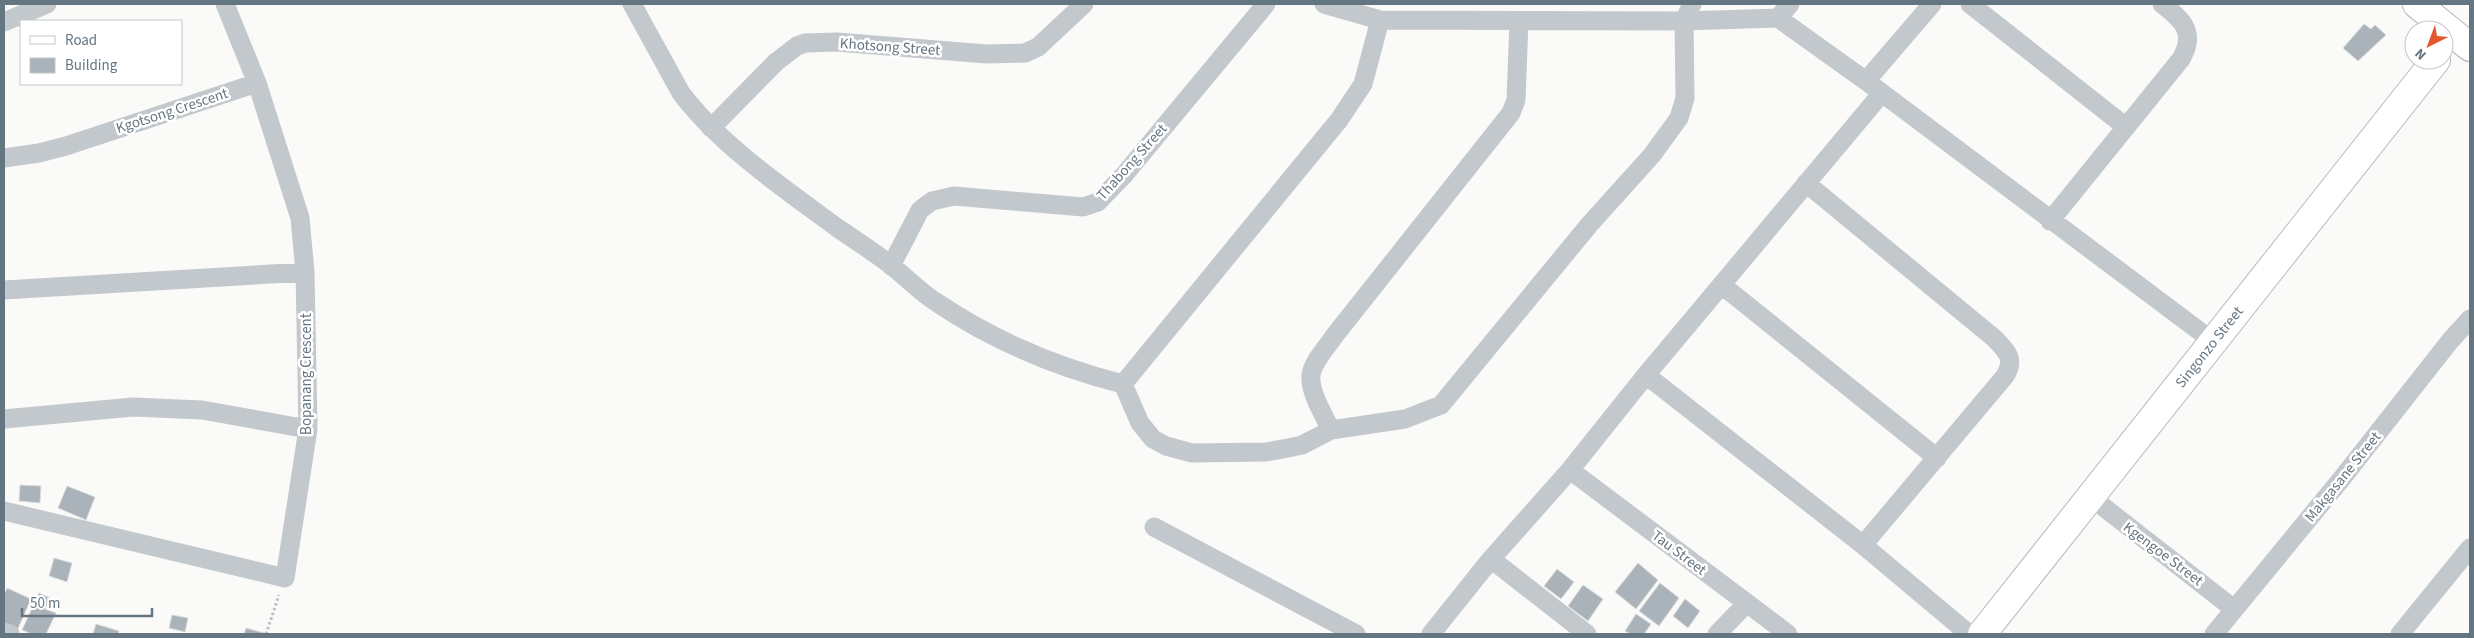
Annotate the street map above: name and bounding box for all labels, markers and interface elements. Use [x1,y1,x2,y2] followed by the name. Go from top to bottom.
[20,20,182,85] legend
[2404,20,2454,70] north arrow
[65,30,97,51] text: Road
[839,33,941,61] street label: Khotsong Street
[2411,43,2431,64] text: N
[65,55,118,76] text: Building
[113,83,231,139] street label: Kgotsong Crescent
[1092,119,1172,205] street label: Thabong Street
[2170,302,2248,392] street label: Singonzo Street
[296,313,317,435] street label: Bopanang Crescent
[2300,427,2386,527] street label: Makgasane Street
[2119,517,2207,591] street label: Kgengoe Street
[1647,526,1711,580] street label: Tau Street
[22,586,152,618] scale bar
[30,593,60,614] text: 50 m

